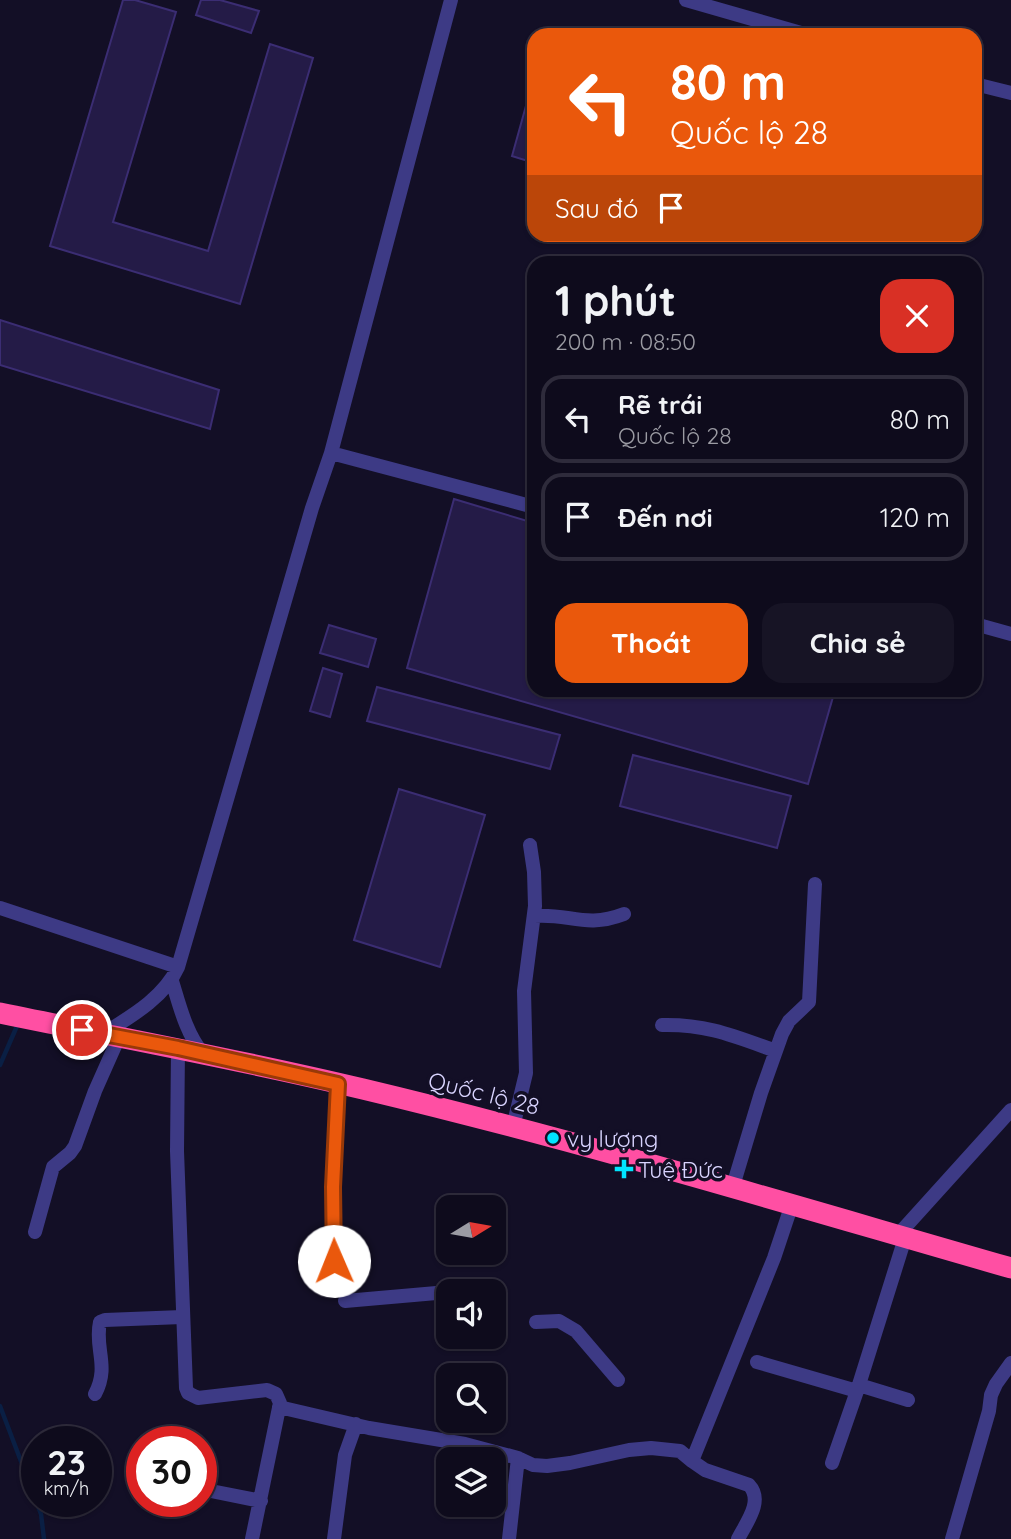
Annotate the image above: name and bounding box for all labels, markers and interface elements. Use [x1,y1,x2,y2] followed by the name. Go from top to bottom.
[670,51,786,112] text: 80 m
[555,56,646,147] icon: left
[670,112,828,152] text: Quốc lộ 28
[652,189,690,227] icon: arrive
[555,192,638,225] text: Sau đó
[555,274,676,327] text: 1 phút
[880,279,954,353] button: close
[555,327,696,356] text: 200 m · 08:50
[618,388,702,421] text: Rẽ trái
[559,400,597,438] icon: left
[890,403,950,436] text: 80 m
[618,421,732,450] text: Quốc lộ 28
[559,498,597,536] icon: arrive
[618,501,713,534] text: Đến nơi
[880,501,950,534] text: 120 m
[555,603,748,683] button: Thoát
[762,603,954,683] button: Chia sẻ
[52,1000,112,1060] pin
[63,1011,101,1049] icon: arrive
[425,1065,543,1121] street label: Quốc lộ 28
[567,1124,658,1153] place label: vy lượng
[545,1130,561,1146] marker: vy lượng
[638,1155,723,1184] place label: Tuệ Đức
[616,1161,632,1177] marker: Tuệ Đức
[436,1195,506,1265] north arrow
[436,1195,506,1517] map controls
[297,1224,371,1298] position arrow
[436,1279,506,1349] button: sound
[436,1363,506,1433] button: search
[126,1426,217,1517] speed limit sign: 30
[47,1440,86,1484] text: 23
[436,1447,506,1517] button: layers
[44,1477,89,1500] text: km/h

